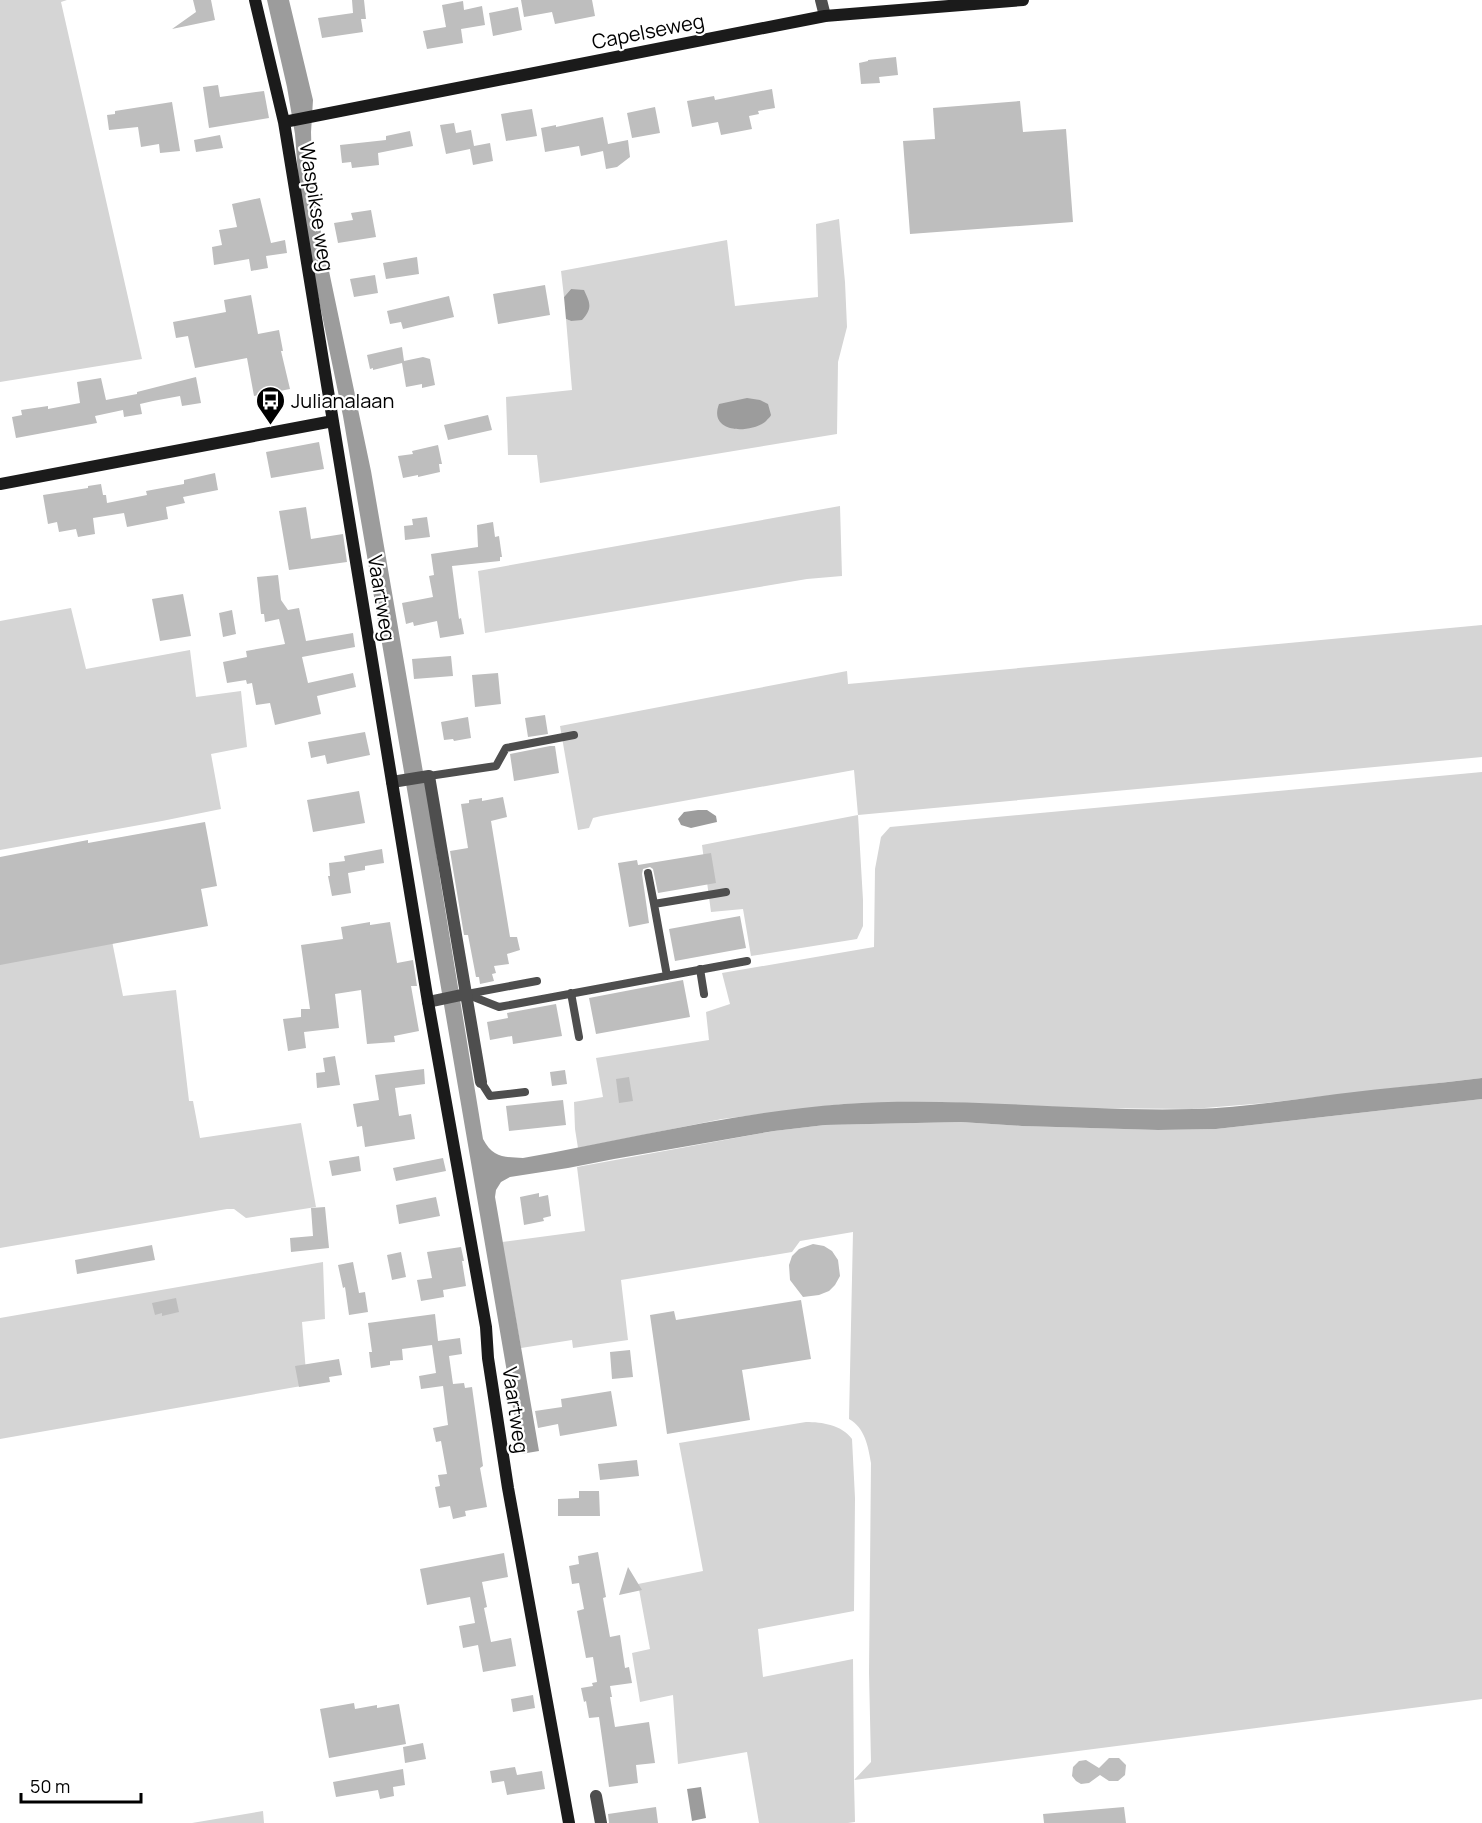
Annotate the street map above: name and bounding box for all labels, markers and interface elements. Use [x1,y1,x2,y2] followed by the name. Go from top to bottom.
[590,7,706,55] street label: Capelseweg
[293,141,341,273] street label: Waspikse weg
[254,384,286,426] bus stop icon: Julianalaan
[291,387,394,414] place label: Julianalaan
[362,553,402,643] street label: Vaartweg
[497,1365,535,1455] street label: Vaartweg
[21,1766,141,1804] scale bar
[30,1774,70,1798] text: 50 m

